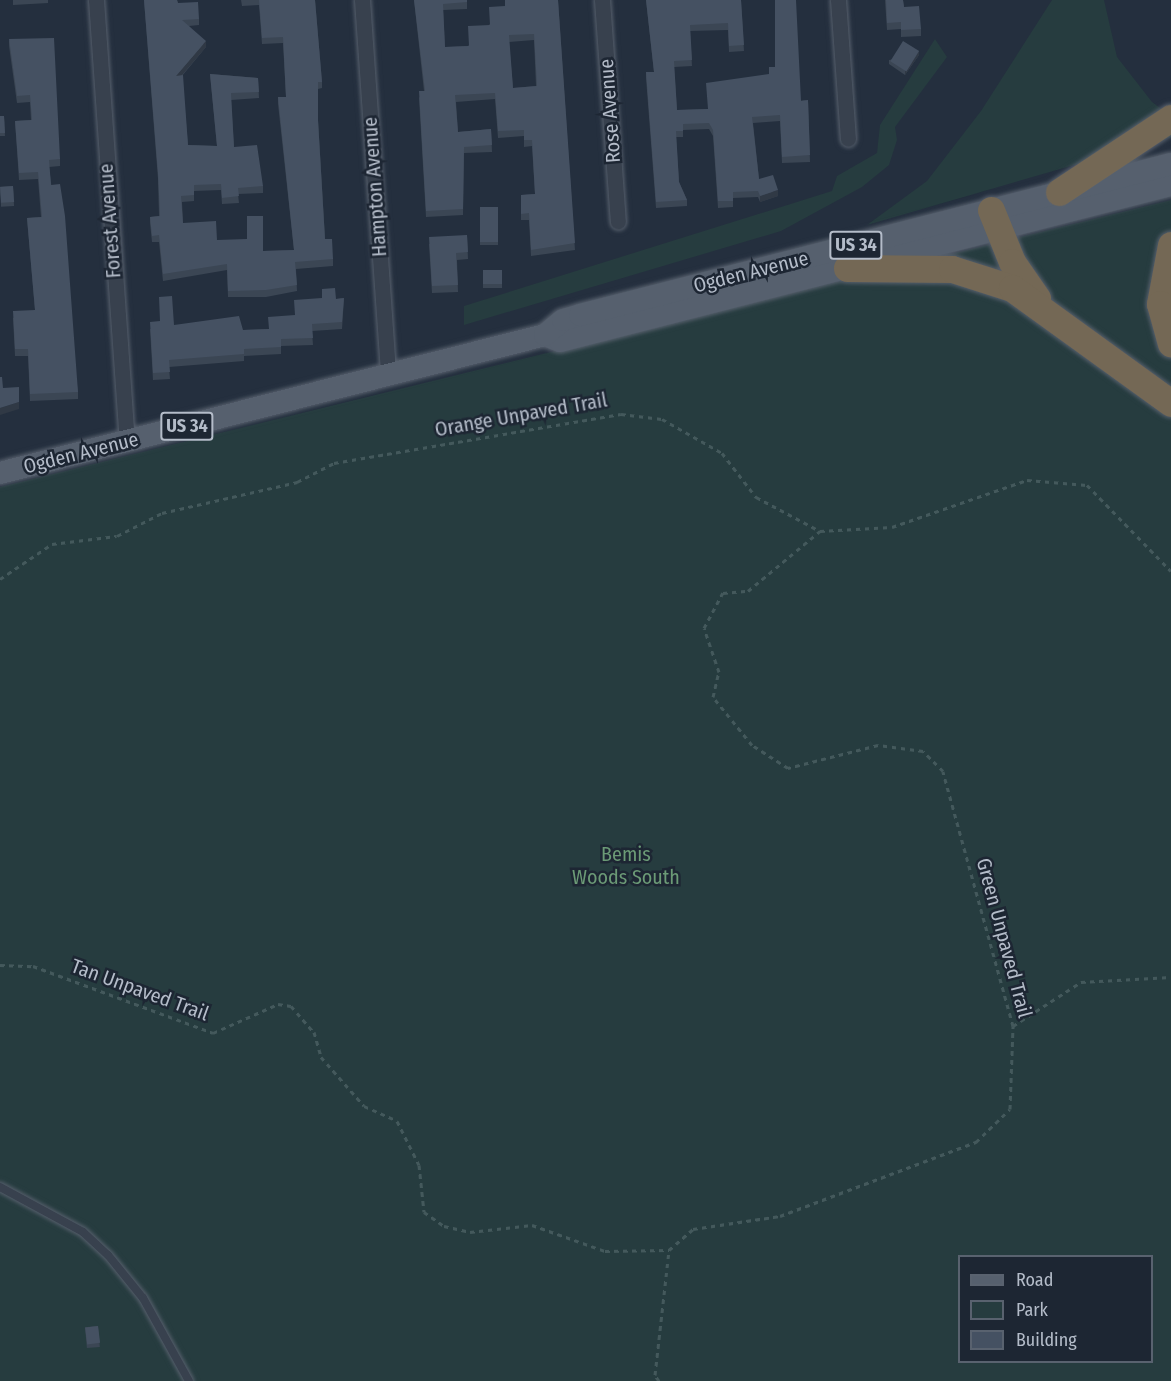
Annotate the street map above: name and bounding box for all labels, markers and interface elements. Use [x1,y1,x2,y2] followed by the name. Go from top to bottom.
[594,58,626,164] street label: Rose Avenue
[358,116,392,258] street label: Hampton Avenue
[94,163,126,279] street label: Forest Avenue
[829,230,883,260] road number: US 34
[691,246,811,298] street label: Ogden Avenue
[433,388,609,442] street label: Orange Unpaved Trail
[160,411,214,441] road number: US 34
[21,427,141,479] street label: Ogden Avenue
[572,842,680,889] park label: Bemis Woods South
[971,855,1037,1021] street label: Green Unpaved Trail
[68,954,212,1026] street label: Tan Unpaved Trail
[958,1255,1153,1363] legend
[1016,1269,1053,1291] text: Road
[1016,1299,1048,1321] text: Park
[1016,1329,1077,1351] text: Building

